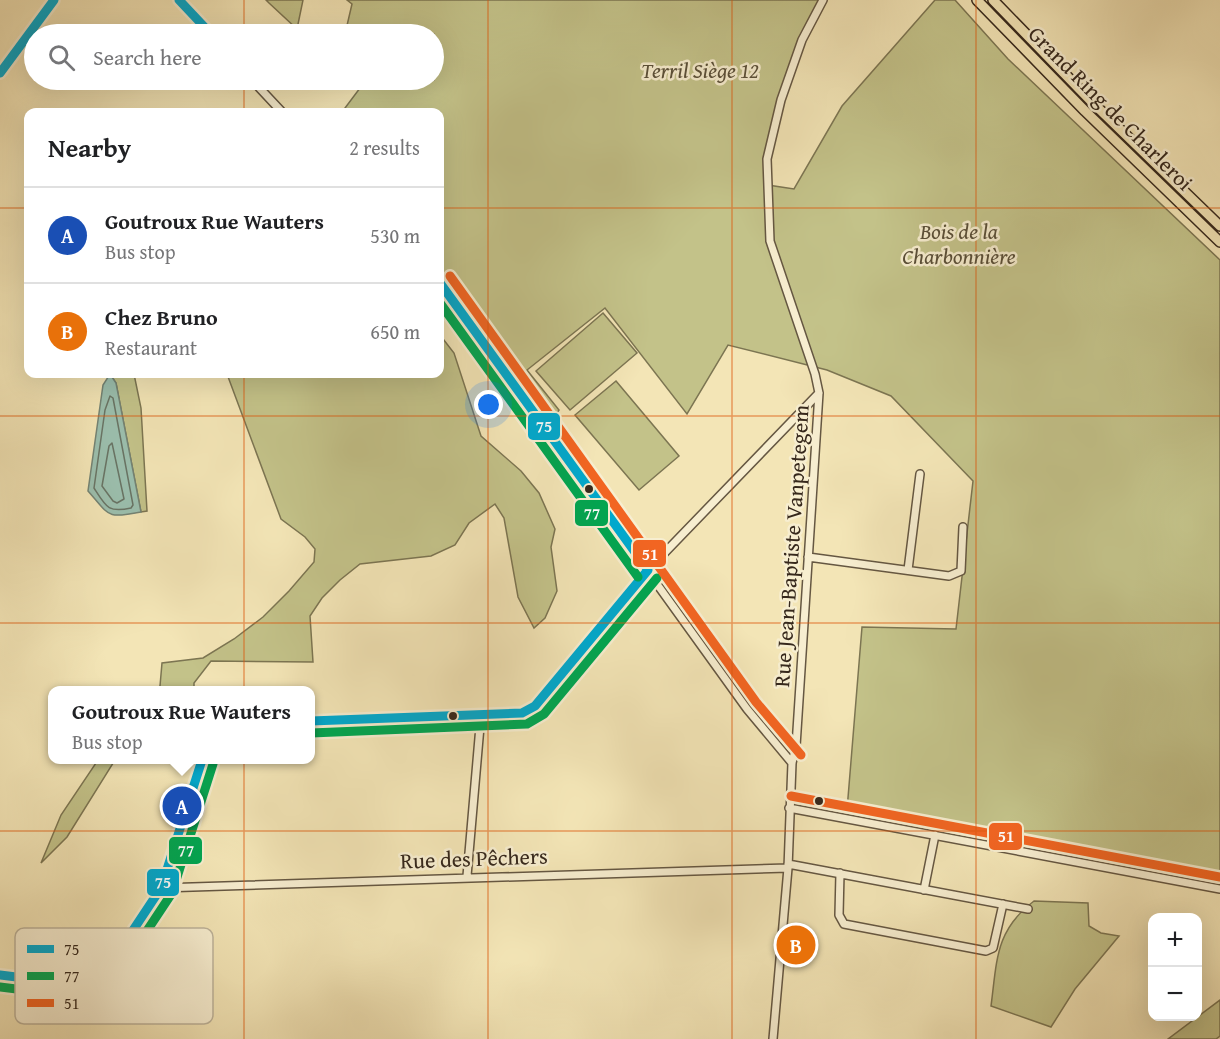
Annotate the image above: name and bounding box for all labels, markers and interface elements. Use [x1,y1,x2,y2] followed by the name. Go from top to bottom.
[1021,18,1201,198] street label: Grand Ring de Charleroi
[24,24,444,90] search box
[45,41,78,74] icon: search
[93,41,202,73] text: Search here
[641,54,759,86] park label: Terril Siège 12
[48,128,131,167] text: Nearby
[349,133,420,162] text: 2 results
[105,205,324,237] text: Goutroux Rue Wauters
[902,215,1016,272] park label: Bois de la Charbonnière
[61,221,74,250] text: A
[370,221,420,250] text: 530 m
[105,237,176,266] text: Bus stop
[105,301,218,333] text: Chez Bruno
[61,317,74,346] text: B
[370,317,420,346] text: 650 m
[105,333,197,362] text: Restaurant
[474,390,503,419] your location
[765,404,817,688] street label: Rue Jean-Baptiste Vanpetegem
[527,412,561,441] line badge: 75
[536,414,552,438] text: 75
[583,483,595,495] unlabelled marker
[574,499,609,527] line badge: 77
[584,501,600,525] text: 77
[632,539,667,568] line badge: 51
[642,542,658,566] text: 51
[48,686,315,764] popup
[72,695,291,727] text: Goutroux Rue Wauters
[447,710,459,722] unlabelled marker
[72,727,143,756] text: Bus stop
[162,784,201,828] pin: A
[813,795,825,807] unlabelled marker
[988,822,1023,851] line badge: 51
[998,824,1014,848] text: 51
[168,836,203,865] line badge: 77
[178,838,194,862] text: 77
[400,839,548,877] street label: Rue des Pêchers
[146,868,180,897] line badge: 75
[155,870,171,894] text: 75
[1148,913,1202,1021] map controls
[1148,913,1202,967] button: +
[776,922,816,968] pin: B
[15,928,213,1024] legend
[64,937,79,961] text: 75
[64,964,80,988] text: 77
[1148,967,1202,1021] button: −
[64,991,79,1015] text: 51

